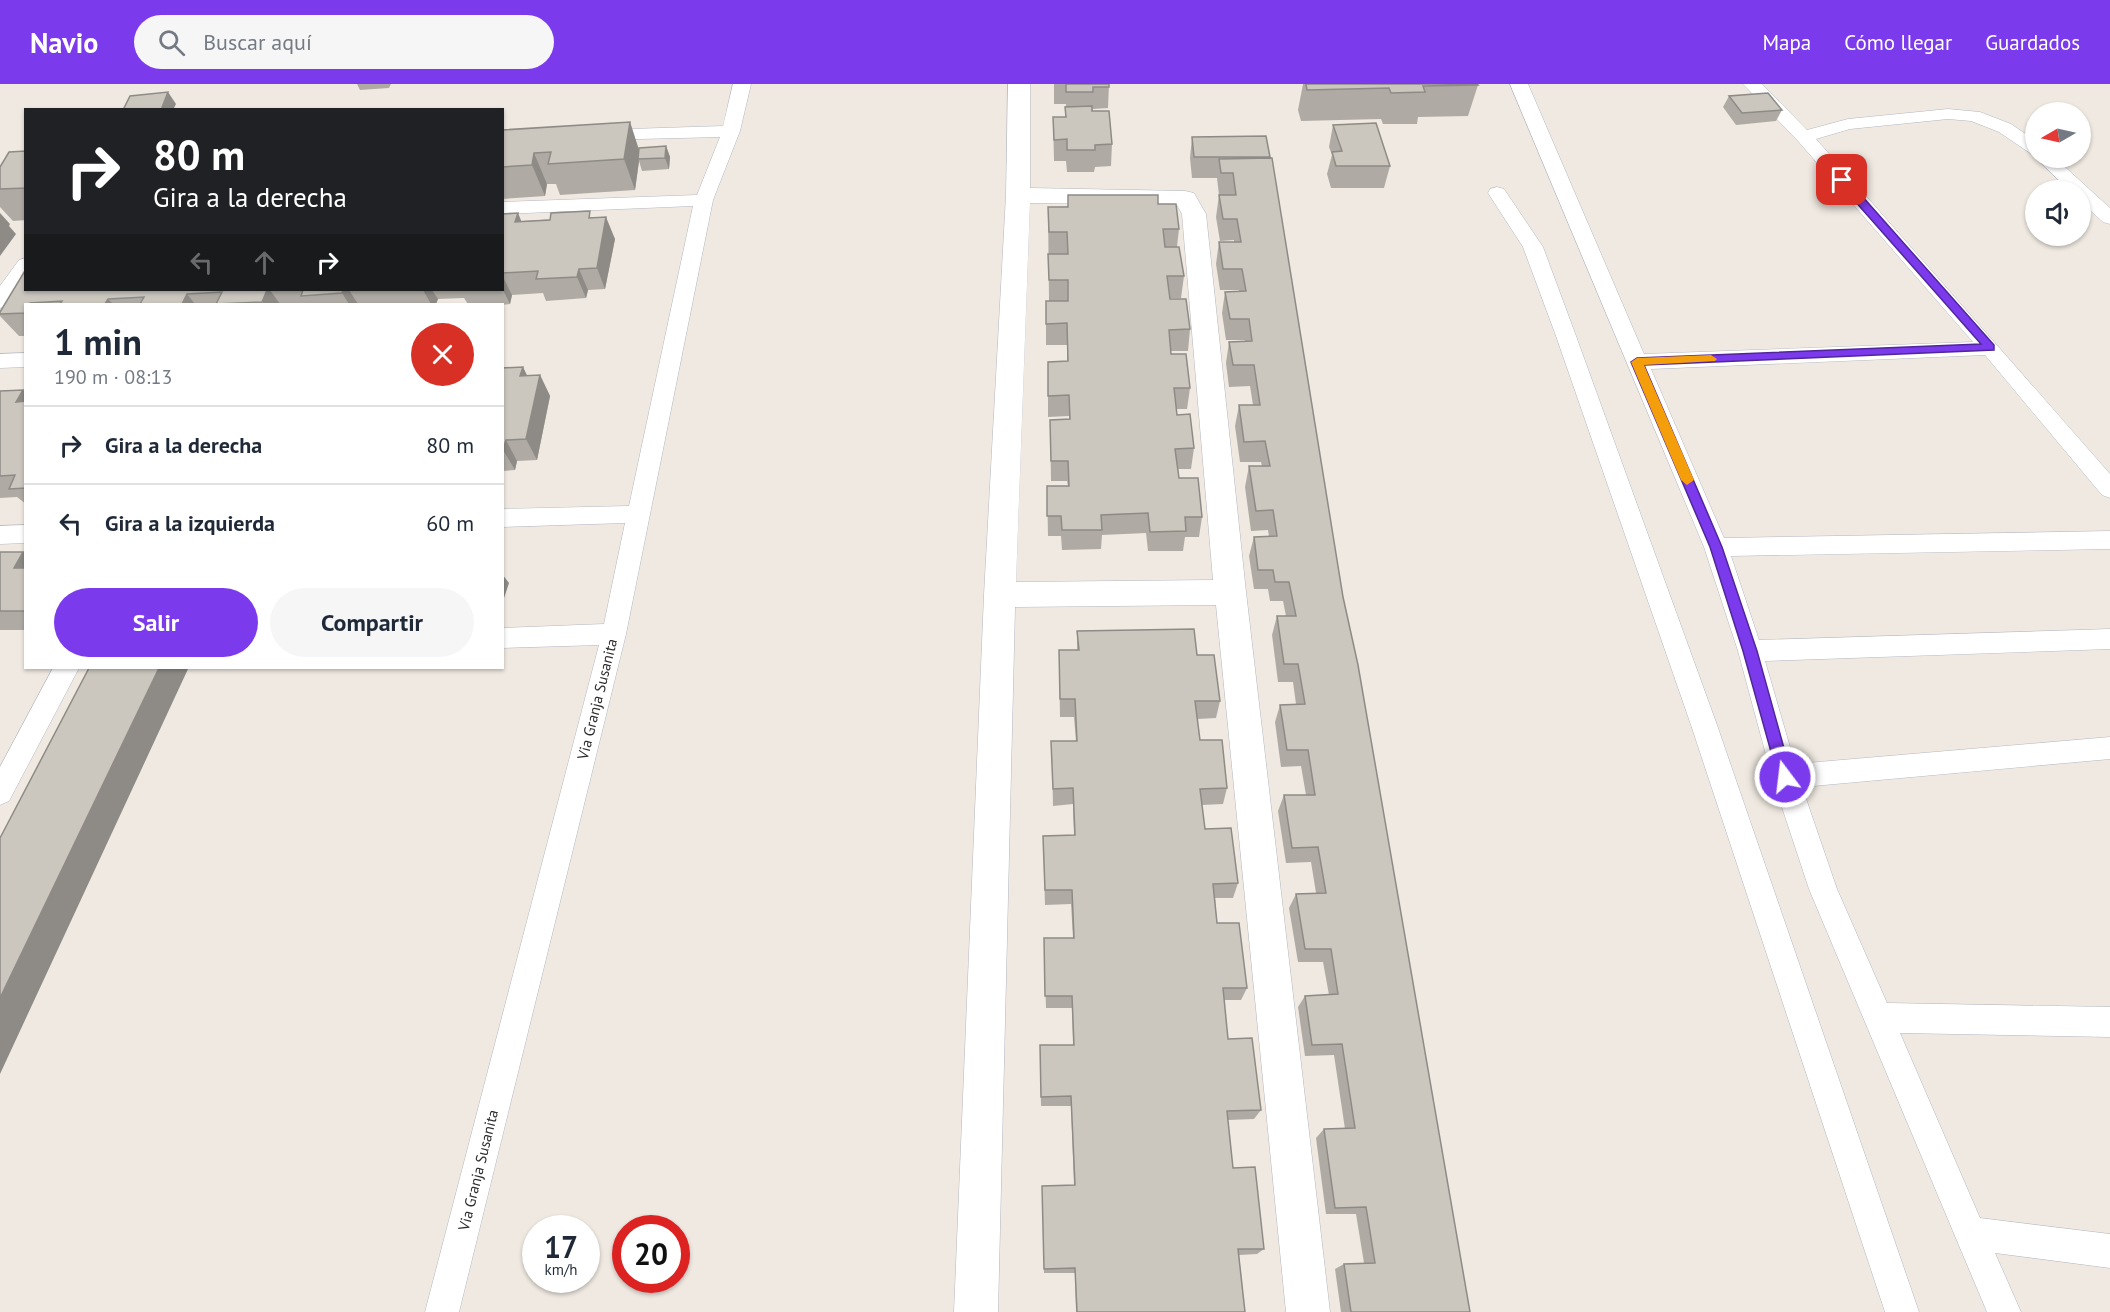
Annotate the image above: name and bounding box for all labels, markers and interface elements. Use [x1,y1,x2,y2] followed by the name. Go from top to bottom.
[134,15,554,69] search box
[30,24,98,61] text: Navio
[155,26,188,59] icon: search
[203,28,312,56] text: Buscar aquí
[1762,29,1811,56] text: Mapa
[1844,29,1952,56] text: Cómo llegar
[1985,29,2080,56] text: Guardados
[2025,102,2091,168] north arrow
[2025,102,2091,246] map controls
[153,127,245,182] text: 80 m
[54,132,132,210] icon: right
[1816,154,1867,205] pin
[1825,163,1858,196] icon: arrive
[153,180,347,214] text: Gira a la derecha
[2025,180,2091,246] button: sound
[185,246,218,279] icon: left
[248,246,281,279] icon: ahead
[311,246,344,279] icon: right
[54,318,142,365] text: 1 min
[411,323,474,386] button: close
[54,364,172,390] text: 190 m · 08:13
[54,429,87,462] icon: right
[105,431,262,459] text: Gira a la derecha
[426,431,474,459] text: 80 m
[54,507,87,540] icon: left
[105,509,275,537] text: Gira a la izquierda
[426,509,474,537] text: 60 m
[54,588,258,657] button: Salir
[270,588,474,657] button: Compartir
[573,637,621,762] street label: Via Granja Susanita
[1753,745,1817,809] position arrow
[454,1108,502,1233] street label: Via Granja Susanita
[612,1215,690,1293] speed limit sign: 20
[544,1227,578,1266] text: 17
[545,1260,577,1279] text: km/h

